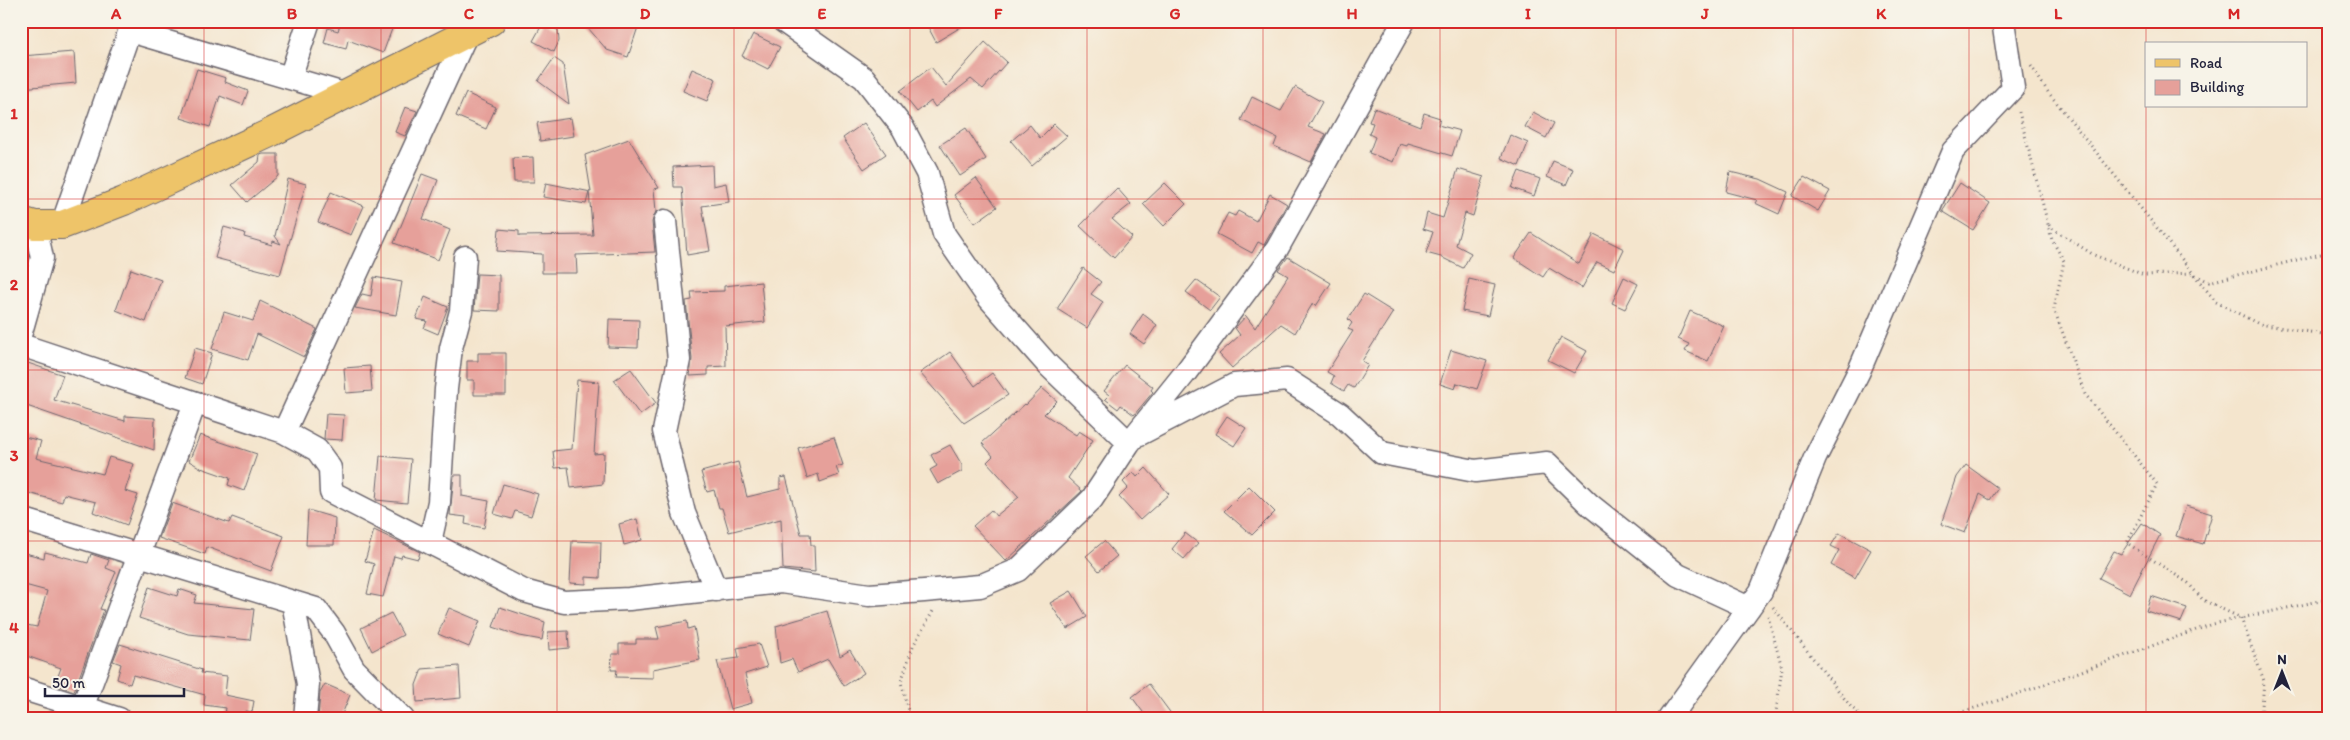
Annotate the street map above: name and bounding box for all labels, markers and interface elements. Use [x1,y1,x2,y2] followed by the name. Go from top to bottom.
[110,4,122,23] text: A
[287,4,298,23] text: B
[464,4,475,23] text: C
[640,4,651,23] text: D
[818,4,827,23] text: E
[994,4,1003,23] text: F
[1169,4,1181,23] text: G
[1346,4,1358,23] text: H
[1525,4,1531,23] text: I
[1700,4,1709,23] text: J
[1876,4,1887,23] text: K
[2054,4,2063,23] text: L
[2228,4,2240,23] text: M
[2145,42,2308,108] legend
[2190,54,2223,72] text: Road
[2190,78,2244,96] text: Building
[10,104,18,123] text: 1
[10,275,19,294] text: 2
[10,446,19,465] text: 3
[9,618,19,637] text: 4
[2258,648,2308,698] north arrow
[2277,651,2287,668] text: N
[45,665,184,697] scale bar
[52,674,85,692] text: 50 m

